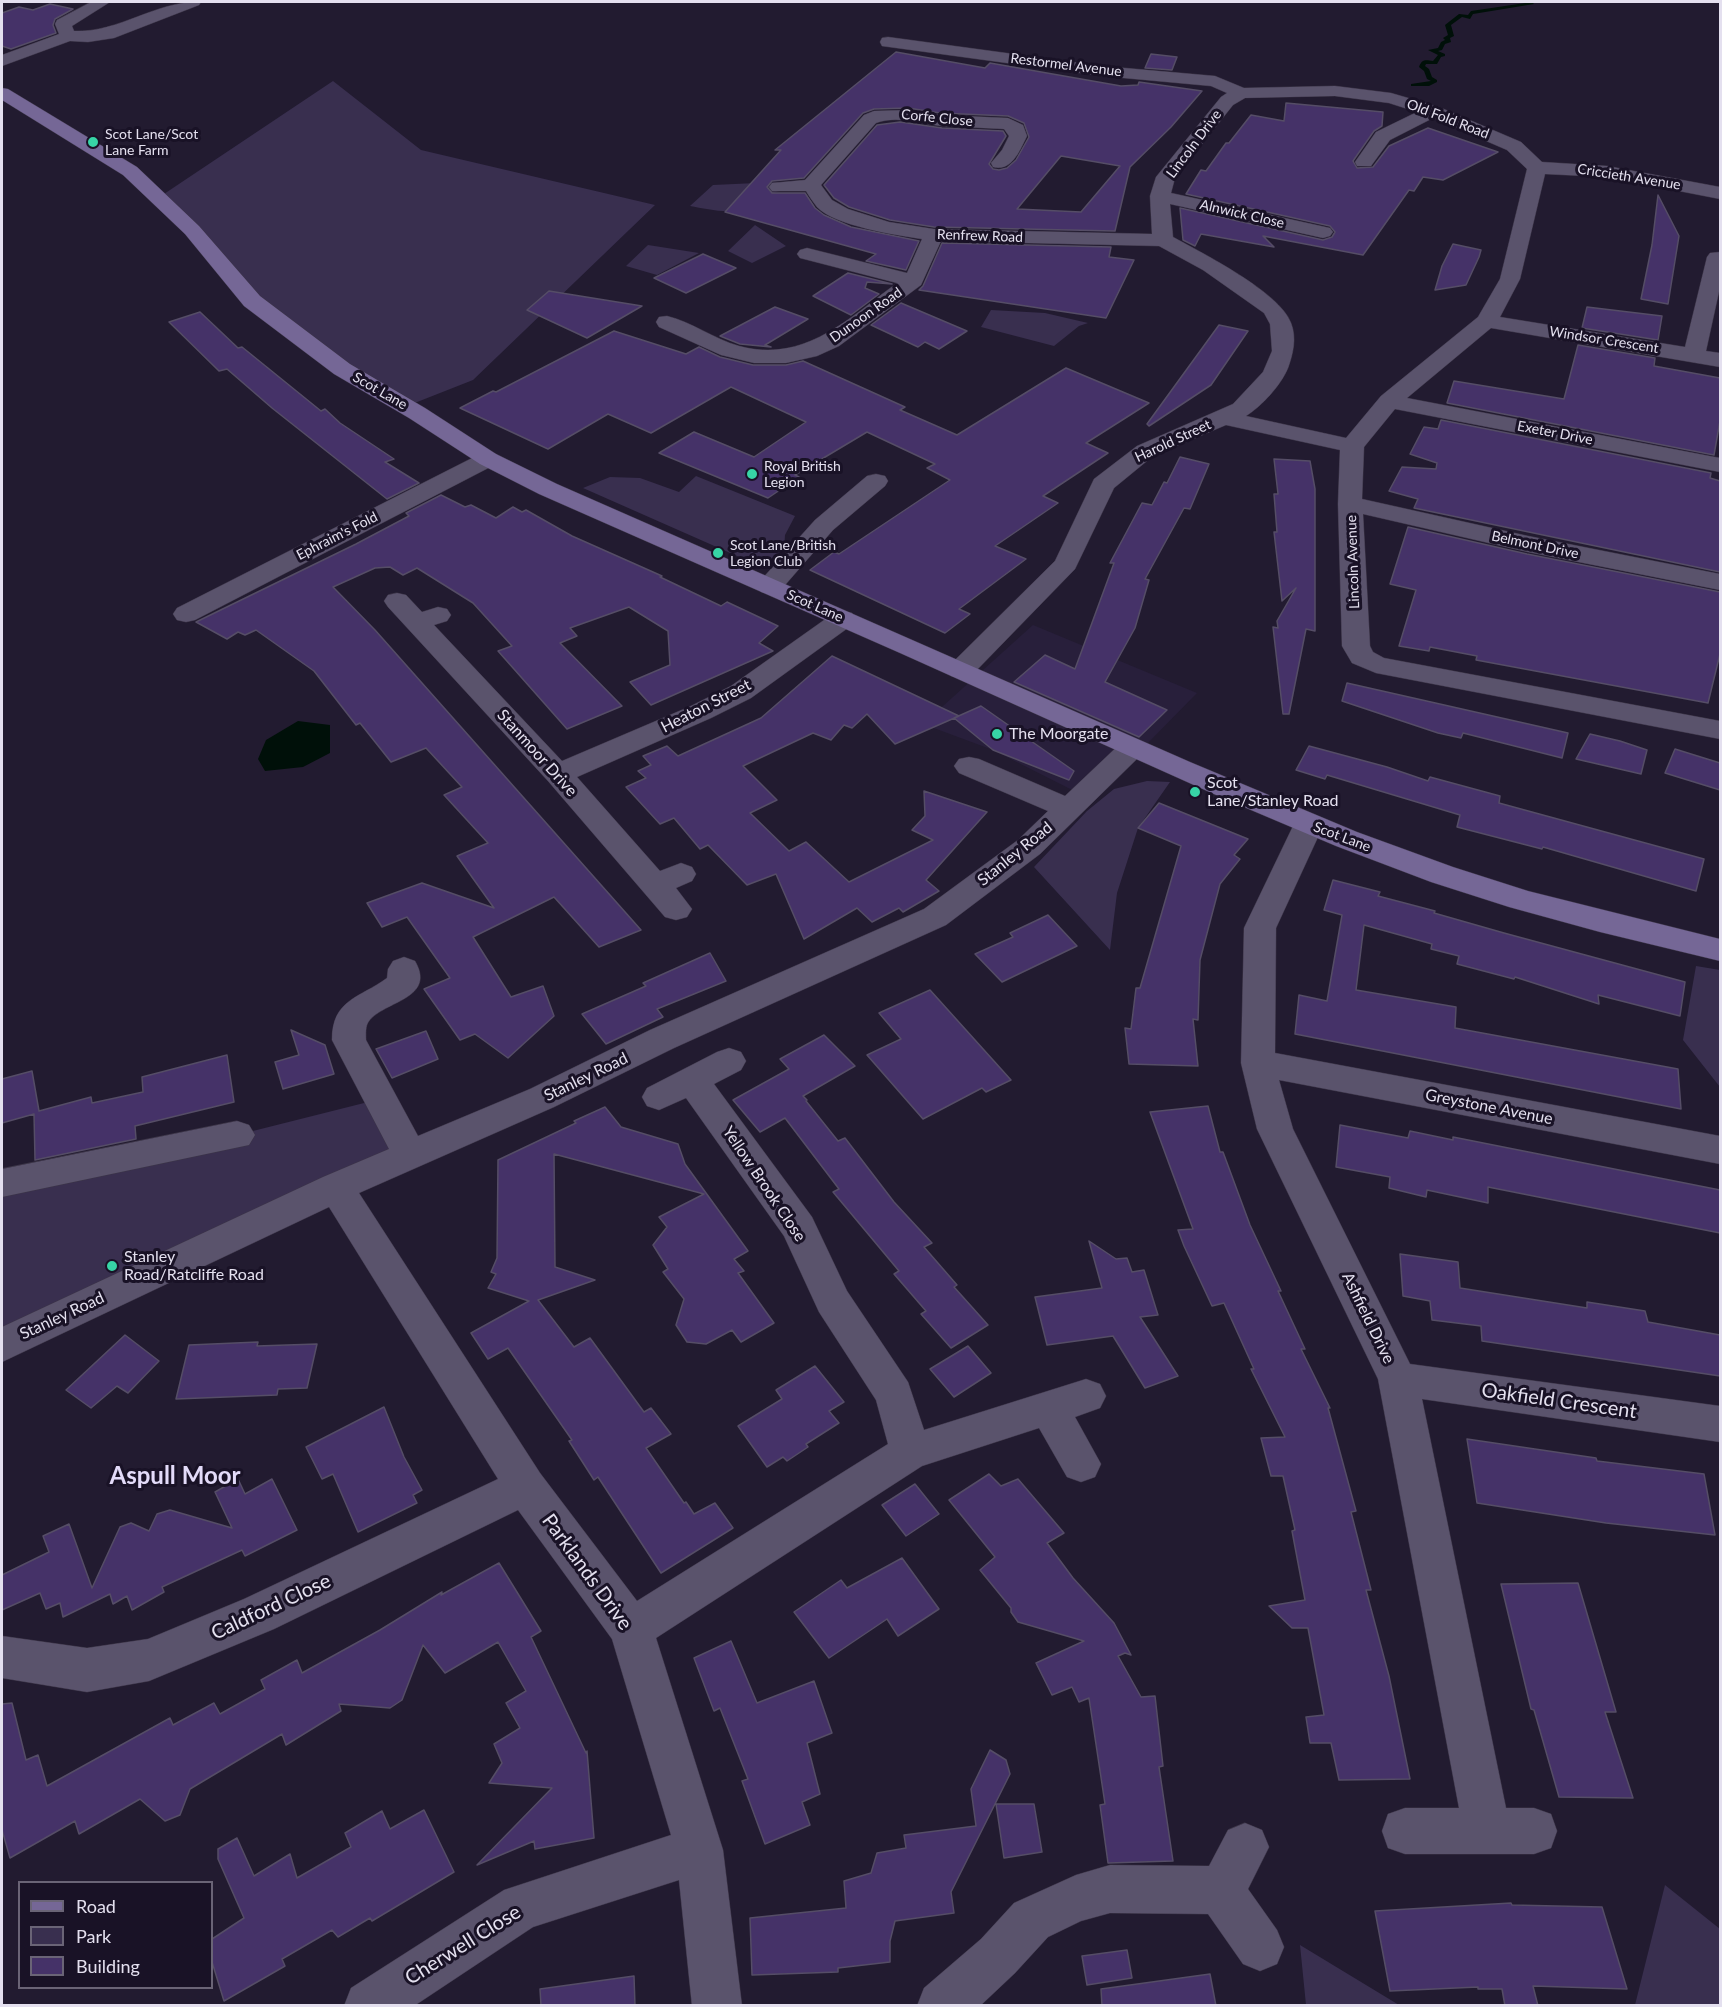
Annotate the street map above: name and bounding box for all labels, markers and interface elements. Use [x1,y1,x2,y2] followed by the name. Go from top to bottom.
[1009,50,1123,80] street label: Restormel Avenue
[1404,96,1492,142] street label: Old Fold Road
[900,106,974,130] street label: Corfe Close
[1163,107,1225,181] street label: Lincoln Drive
[105,126,198,158] place label: Scot Lane/Scot Lane Farm
[86,135,100,149] marker: Scot Lane/Scot Lane Farm
[1576,161,1682,193] street label: Criccieth Avenue
[1198,196,1286,232] street label: Alnwick Close
[937,226,1023,246] street label: Renfrew Road
[827,284,905,346] street label: Dunoon Road
[1548,323,1660,357] street label: Windsor Crescent
[350,369,410,413] street label: Scot Lane
[1132,416,1214,466] street label: Harold Street
[1516,417,1594,449] street label: Exeter Drive
[764,458,841,490] place label: Royal British Legion
[745,467,759,481] marker: Royal British Legion
[294,508,380,564] street label: Ephraim's Fold
[1343,515,1363,609] street label: Lincoln Avenue
[1490,528,1580,562] street label: Belmont Drive
[730,537,836,570] place label: Scot Lane/British Legion Club
[711,546,725,560] marker: Scot Lane/British Legion Club
[784,586,846,626] street label: Scot Lane
[658,675,754,737] street label: Heaton Street
[493,706,581,800] street label: Stanmoor Drive
[1009,724,1108,744] place label: The Moorgate
[990,727,1004,741] marker: The Moorgate
[1207,773,1339,811] place label: Scot Lane/Stanley Road
[1188,785,1202,799] marker: Scot Lane/Stanley Road
[974,818,1056,890] street label: Stanley Road
[1311,818,1373,856] street label: Scot Lane
[541,1048,631,1106] street label: Stanley Road
[1424,1085,1554,1129] street label: Greystone Avenue
[718,1123,810,1245] street label: Yellow Brook Close
[124,1247,264,1285] place label: Stanley Road/Ratcliffe Road
[105,1259,119,1273] marker: Stanley Road/Ratcliffe Road
[1338,1269,1398,1367] street label: Ashfield Drive
[17,1288,107,1344] street label: Stanley Road
[1480,1378,1638,1424] street label: Oakfield Crescent
[110,1462,240,1490] district label: Aspull Moor
[537,1509,637,1635] street label: Parklands Drive
[207,1569,335,1645] street label: Caldford Close
[18,1881,213,1989] legend
[76,1895,116,1917] text: Road
[401,1900,525,1990] street label: Cherwell Close
[76,1925,111,1947] text: Park
[76,1955,140,1977] text: Building

